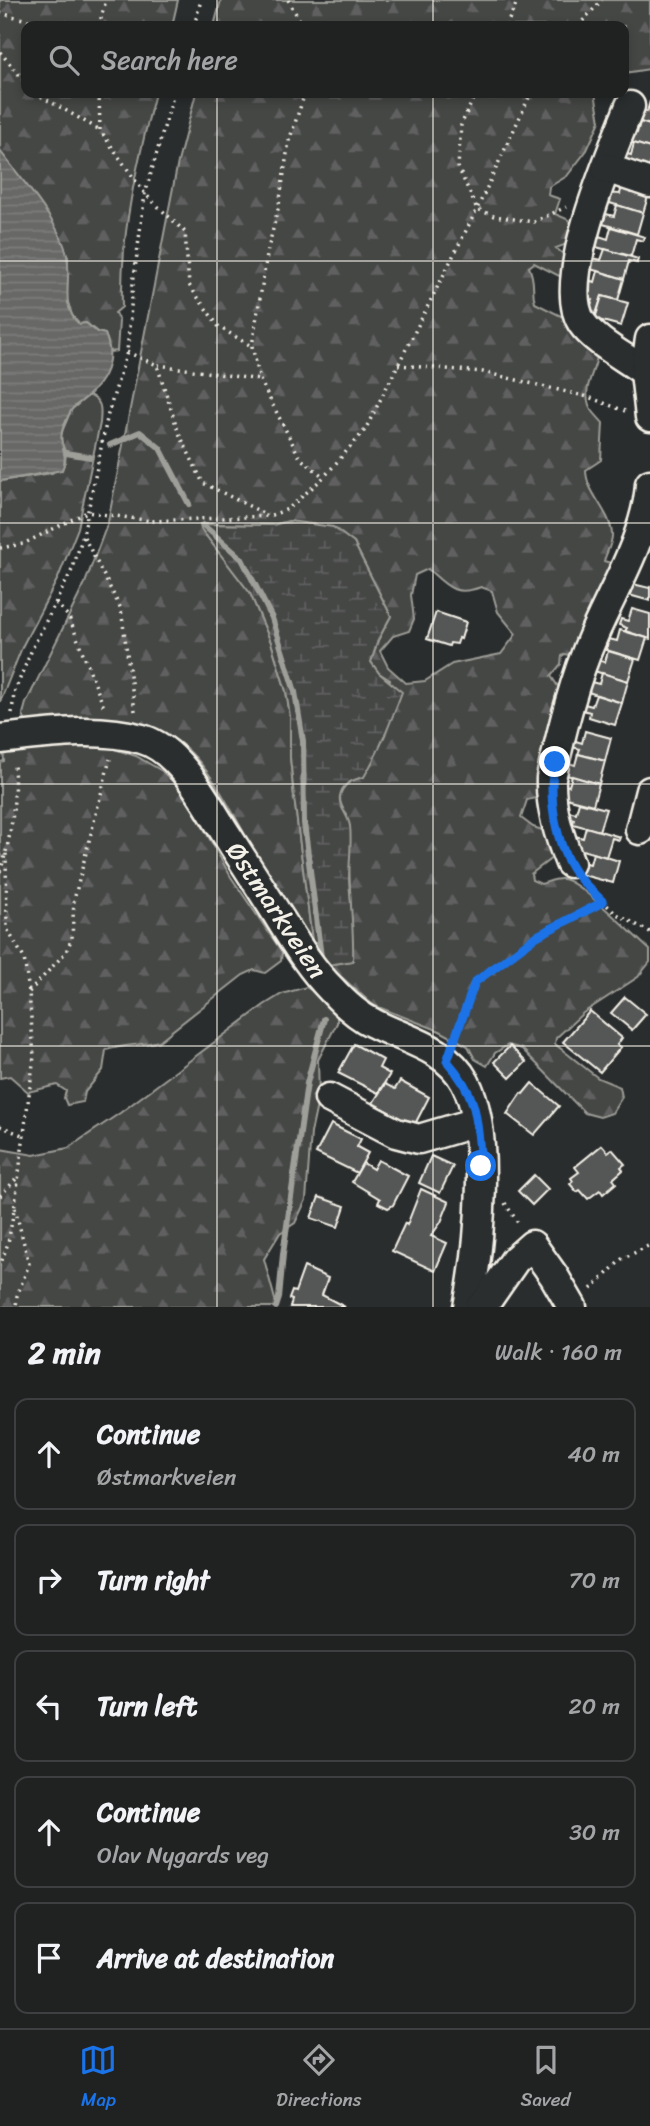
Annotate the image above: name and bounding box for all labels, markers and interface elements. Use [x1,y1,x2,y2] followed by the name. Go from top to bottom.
[21,21,629,98] search box
[101,37,238,83] text: Search here
[45,41,83,79] icon: search
[539,746,570,777] route end
[214,832,340,988] street label: Østmarkveien
[465,1150,496,1181] route start
[28,1326,101,1380] text: 2 min
[495,1332,622,1373] text: Walk · 160 m
[97,1411,200,1457] text: Continue
[567,1434,620,1475] text: 40 m
[30,1435,68,1473] icon: ahead
[97,1457,236,1498] text: Østmarkveien
[97,1557,210,1603] text: Turn right
[569,1560,620,1601] text: 70 m
[30,1561,68,1599] icon: right
[97,1683,197,1729] text: Turn left
[569,1686,620,1727] text: 20 m
[30,1687,68,1725] icon: left
[97,1789,200,1835] text: Continue
[569,1812,620,1853] text: 30 m
[30,1813,68,1851] icon: ahead
[97,1835,269,1876] text: Olav Nygards veg
[97,1935,334,1981] text: Arrive at destination
[30,1939,68,1977] icon: arrive
[79,2041,117,2116] tab: Map
[276,2041,362,2116] tab: Directions
[520,2041,571,2116] tab: Saved

